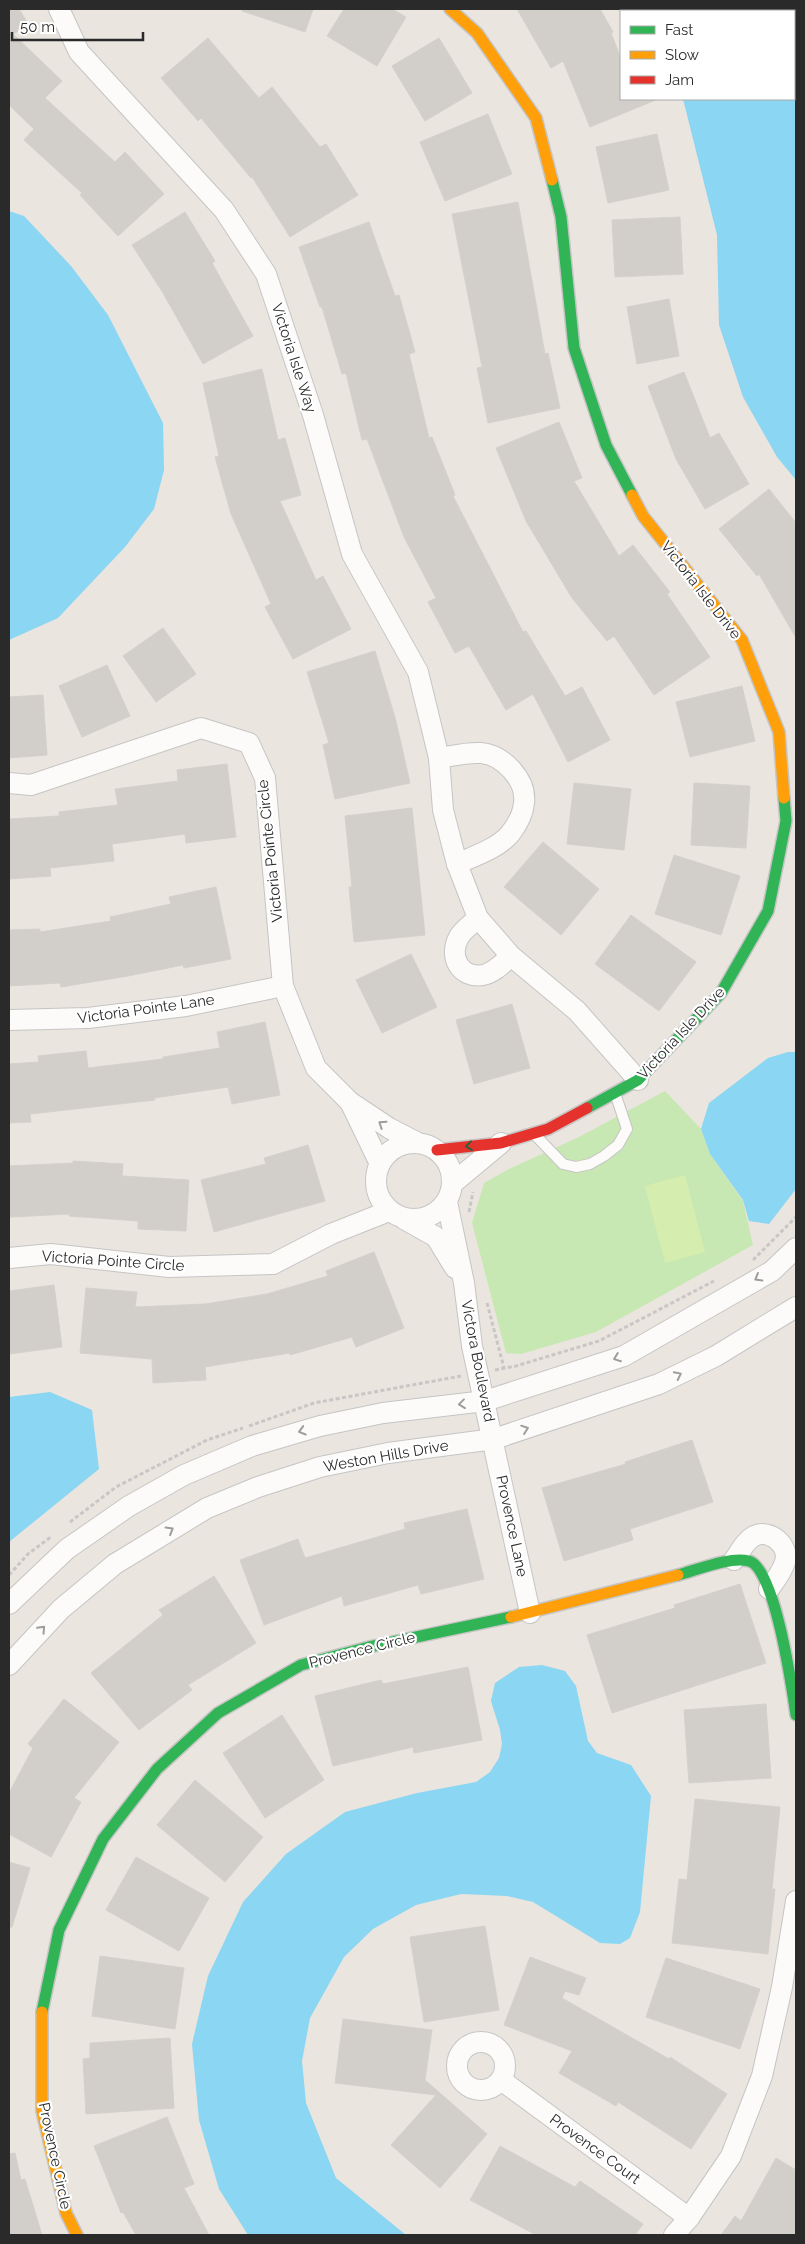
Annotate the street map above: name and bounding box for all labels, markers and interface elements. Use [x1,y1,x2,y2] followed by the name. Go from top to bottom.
[12,10,144,42] scale bar
[620,10,795,100] legend
[20,18,55,36] text: 50 m
[665,21,693,39] text: Fast
[665,46,699,64] text: Slow
[665,71,694,89] text: Jam
[268,301,320,415] street label: Victoria Isle Way
[657,537,745,643] street label: Victoria Isle Drive
[254,779,286,923] street label: Victoria Pointe Circle
[634,983,728,1083] street label: Victoria Isle Drive
[76,990,216,1028] street label: Victoria Pointe Lane
[378,1121,388,1130] one-way arrow
[464,1140,472,1151] one-way arrow
[41,1247,185,1275] street label: Victoria Pointe Circle
[755,1272,764,1282] one-way arrow
[457,1299,499,1423] street label: Victora Boulevard
[613,1352,622,1362] one-way arrow
[673,1370,682,1381] one-way arrow
[457,1398,465,1409] one-way arrow
[520,1425,529,1435] one-way arrow
[298,1426,306,1436] one-way arrow
[322,1436,450,1476] street label: Weston Hills Drive
[492,1473,532,1579] street label: Provence Lane
[165,1527,174,1537] one-way arrow
[36,1626,45,1635] one-way arrow
[307,1628,417,1672] street label: Provence Circle
[35,2101,75,2211] street label: Provence Circle
[546,2110,644,2188] street label: Provence Court

